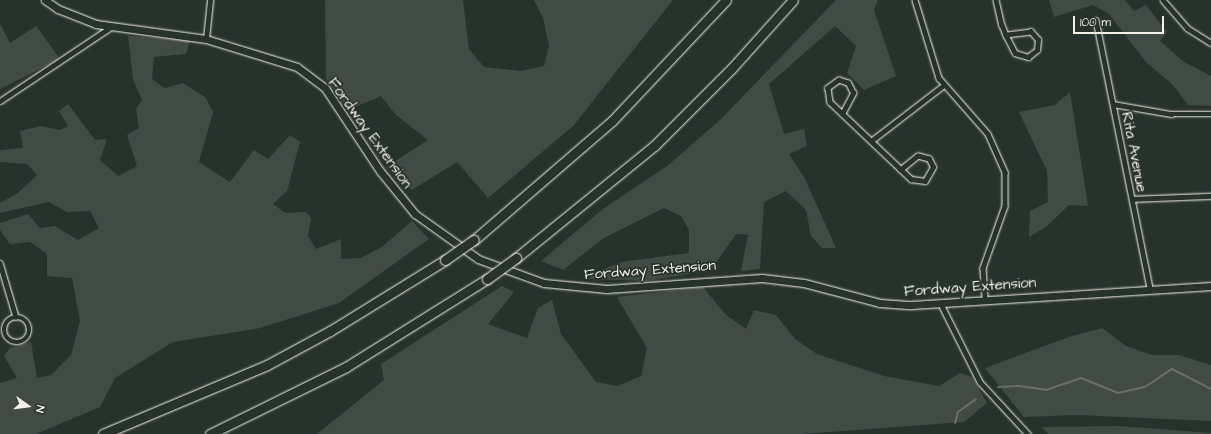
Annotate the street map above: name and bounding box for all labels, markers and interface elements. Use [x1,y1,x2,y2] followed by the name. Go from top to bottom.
[1075,8,1166,34] scale bar
[1080,14,1111,31] text: 100 m
[324,74,416,192] street label: Fordway Extension
[1117,110,1151,194] street label: Rita Avenue
[583,256,717,284] street label: Fordway Extension
[903,273,1037,301] street label: Fordway Extension
[8,386,48,426] north arrow
[32,404,48,414] text: N

